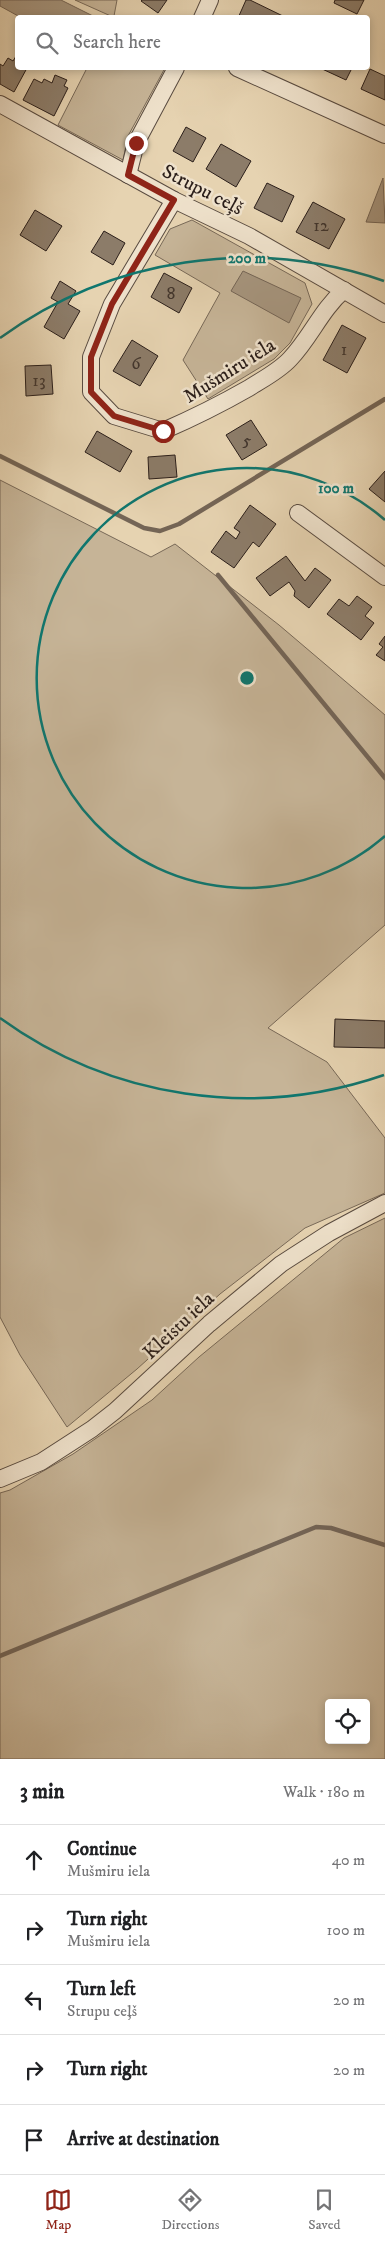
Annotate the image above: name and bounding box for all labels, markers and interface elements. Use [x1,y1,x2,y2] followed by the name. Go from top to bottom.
[15,15,370,70] search box
[33,29,61,57] icon: search
[73,31,161,54] text: Search here
[125,132,148,155] route end
[158,159,247,221] street label: Strupu ceļš
[313,215,329,237] house number: 12
[228,249,267,268] text: 200 m
[166,283,176,305] house number: 8
[179,333,281,409] street label: Mušmiru iela
[341,339,347,361] house number: 1
[131,353,141,375] house number: 6
[32,370,46,392] house number: 13
[152,420,175,443] route start
[243,430,252,452] house number: 5
[318,479,355,498] text: 100 m
[238,669,256,687] centre of rings
[138,1286,220,1365] street label: Kleistu iela
[325,1699,370,1744] map controls
[325,1699,370,1744] button: locate
[20,1779,65,1805] text: 3 min
[283,1782,365,1802] text: Walk · 180 m
[67,1838,137,1861] text: Continue
[20,1846,48,1874] icon: ahead
[332,1850,365,1870] text: 40 m
[67,1861,150,1881] text: Mušmiru iela
[67,1908,147,1931] text: Turn right
[20,1916,48,1944] icon: right
[327,1920,365,1940] text: 100 m
[67,1931,150,1951] text: Mušmiru iela
[67,1978,136,2001] text: Turn left
[20,1986,48,2014] icon: left
[333,1990,365,2010] text: 20 m
[67,2001,137,2021] text: Strupu ceļš
[20,2056,48,2084] icon: right
[67,2058,147,2081] text: Turn right
[333,2060,365,2080] text: 20 m
[20,2126,48,2154] icon: arrive
[67,2128,219,2151] text: Arrive at destination
[44,2186,72,2234] tab: Map
[161,2186,219,2234] tab: Directions
[308,2186,341,2234] tab: Saved

